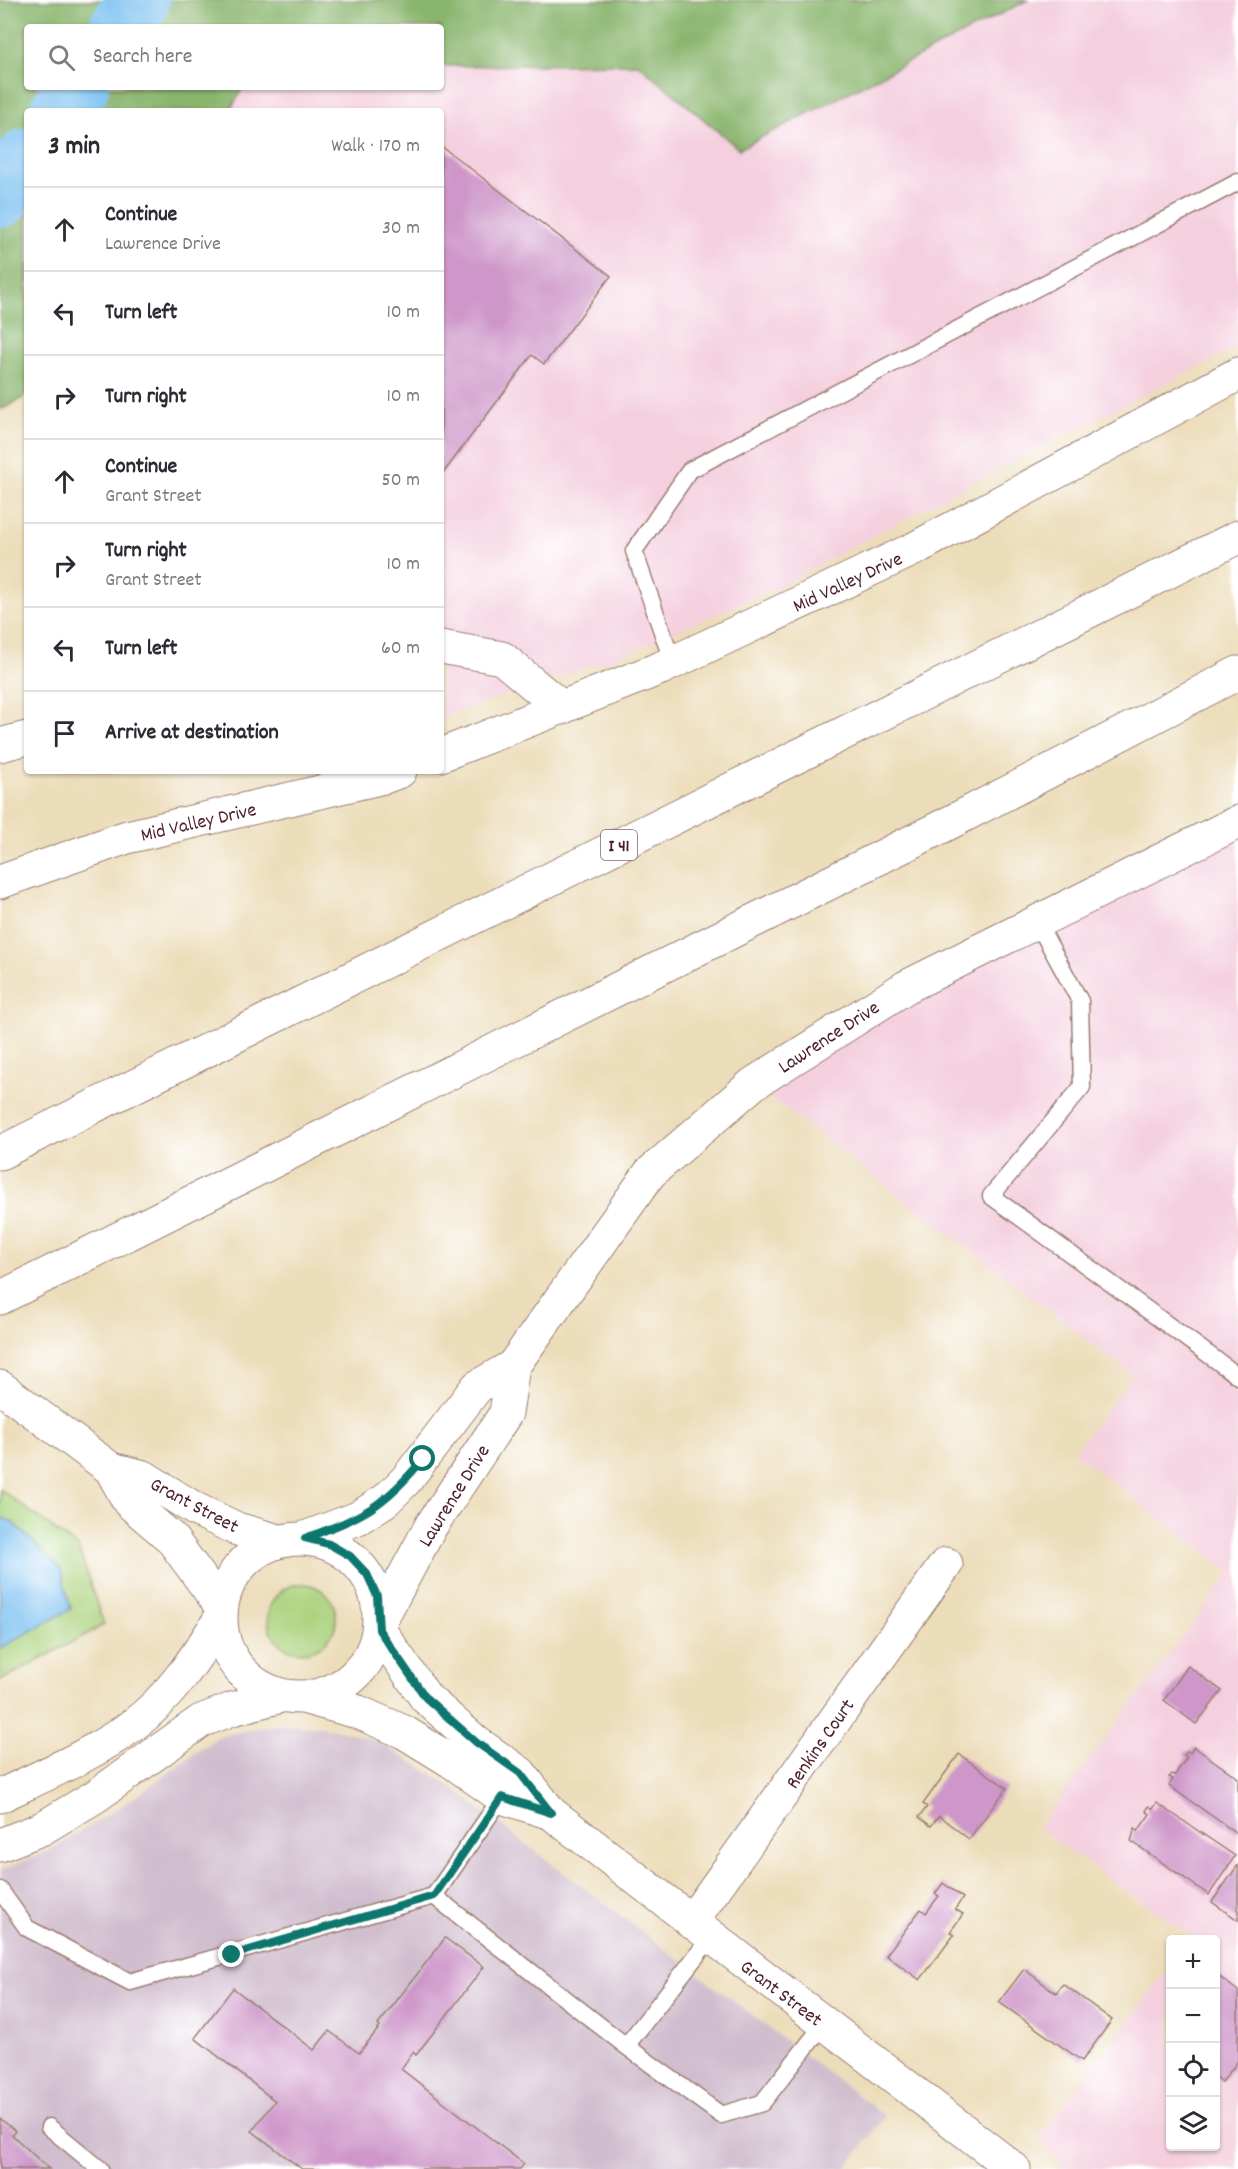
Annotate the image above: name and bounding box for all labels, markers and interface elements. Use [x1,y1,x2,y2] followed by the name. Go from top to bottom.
[24,24,444,90] search box
[45,41,78,74] icon: search
[93,42,192,73] text: Search here
[48,129,100,166] text: 3 min
[331,133,420,161] text: Walk · 170 m
[105,200,177,231] text: Continue
[48,213,81,246] icon: ahead
[382,215,420,243] text: 30 m
[105,231,221,259] text: Lawrence Drive
[48,297,81,330] icon: left
[105,298,177,329] text: Turn left
[386,299,420,327] text: 10 m
[48,381,81,414] icon: right
[105,382,187,413] text: Turn right
[386,383,420,411] text: 10 m
[105,452,177,483] text: Continue
[48,465,81,498] icon: ahead
[382,467,420,495] text: 50 m
[105,483,202,511] text: Grant Street
[105,536,187,567] text: Turn right
[789,546,908,621] street label: Mid Valley Drive
[48,549,81,582] icon: right
[386,551,420,579] text: 10 m
[105,567,202,595] text: Grant Street
[48,633,81,666] icon: left
[105,634,177,665] text: Turn left
[381,635,420,663] text: 60 m
[48,717,81,750] icon: arrive
[105,718,279,749] text: Arrive at destination
[138,797,259,851] street label: Mid Valley Drive
[601,830,637,860] road number: I 41
[773,995,886,1082] street label: Lawrence Drive
[413,1440,498,1553] street label: Lawrence Drive
[409,1445,435,1471] route start
[144,1472,243,1542] street label: Grant Street
[780,1694,863,1795] street label: Renkins Court
[1166,1935,1220,2151] map controls
[1166,1935,1220,1989] button: +
[218,1941,244,1967] route end
[733,1954,827,2035] street label: Grant Street
[1166,1989,1220,2043] button: −
[1166,2043,1220,2097] button: locate
[1166,2097,1220,2151] button: layers

